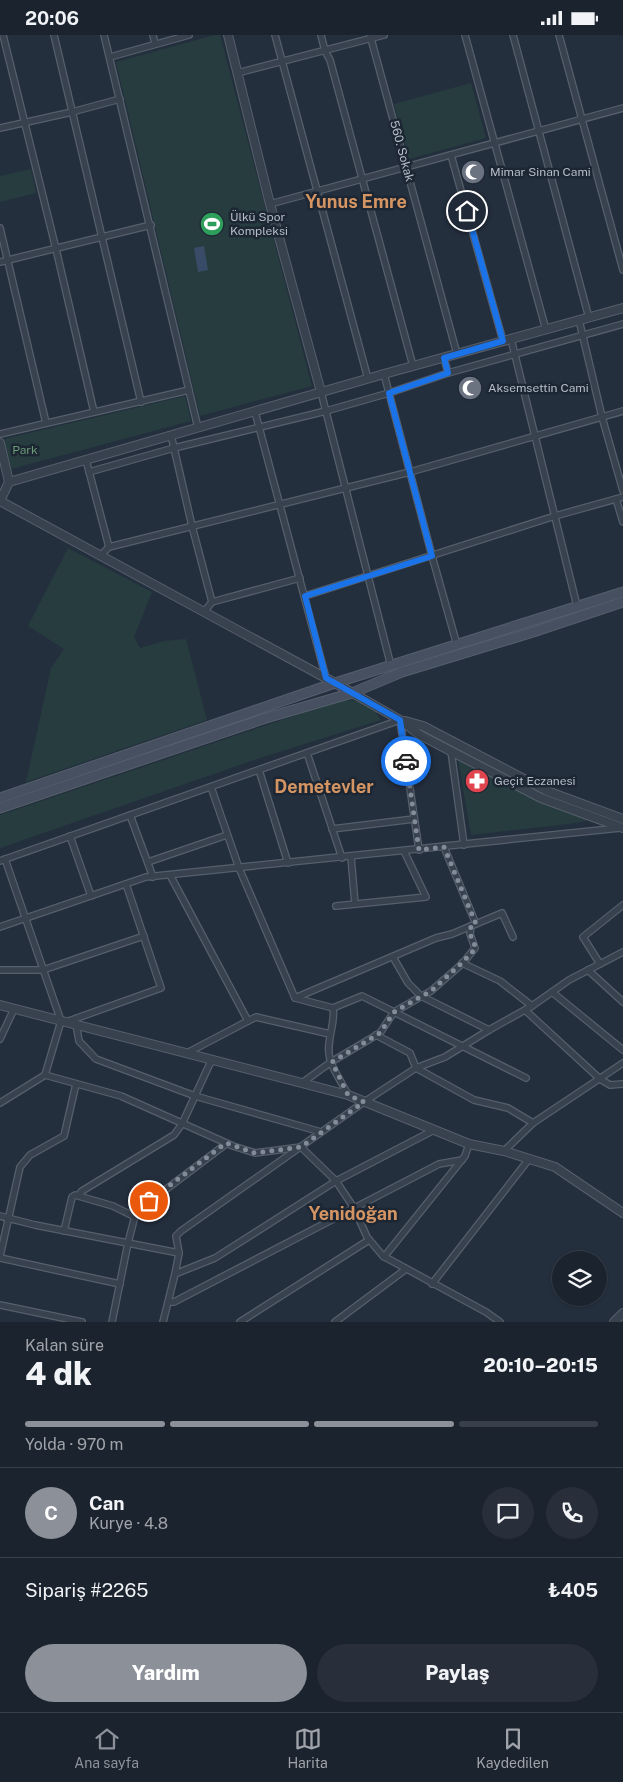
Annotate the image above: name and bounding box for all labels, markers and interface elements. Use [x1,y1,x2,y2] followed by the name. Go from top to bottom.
[25,7,79,29] text: 20:06
[387,119,417,183] street label: 560. Sokak
[460,159,486,185] mosque icon: Mimar Sinan Cami
[490,165,591,179] place label: Mimar Sinan Cami
[446,190,488,232] pin
[305,191,407,212] district label: Yunus Emre
[453,197,481,225] icon: home
[230,210,288,238] place label: Ülkü Spor Kompleksi
[199,211,225,237] sports icon: Ülkü Spor Kompleksi
[457,375,483,401] mosque icon: Aksemsettin Cami
[488,381,589,395] place label: Aksemsettin Cami
[12,443,38,457] park label: Park
[381,736,431,786] courier
[392,747,420,775] icon: car
[464,768,490,794] pharmacy icon: Geçit Eczanesi
[494,774,576,788] place label: Geçit Eczanesi
[274,776,374,797] district label: Demetevler
[128,1180,170,1222] pin
[135,1187,163,1215] icon: bag
[308,1203,398,1224] district label: Yenidoğan
[552,1251,607,1306] map controls
[552,1251,607,1306] button: layers
[25,1336,104,1355] text: Kalan süre
[483,1354,598,1376] text: 20:10–20:15
[25,1355,92,1392] text: 4 dk
[25,1435,123,1454] text: Yolda · 970 m
[482,1487,534,1539] button: chat
[546,1487,598,1539] button: phone
[89,1492,124,1514] text: Can
[44,1502,58,1524] text: C
[89,1514,168,1533] text: Kurye · 4.8
[25,1579,148,1601] text: Sipariş #2265
[548,1579,598,1601] text: ₺405
[25,1644,307,1702] button: Yardım
[317,1644,598,1702] button: Paylaş
[74,1725,139,1771] tab: Ana sayfa
[287,1725,328,1771] tab: Harita
[476,1725,549,1771] tab: Kaydedilen

